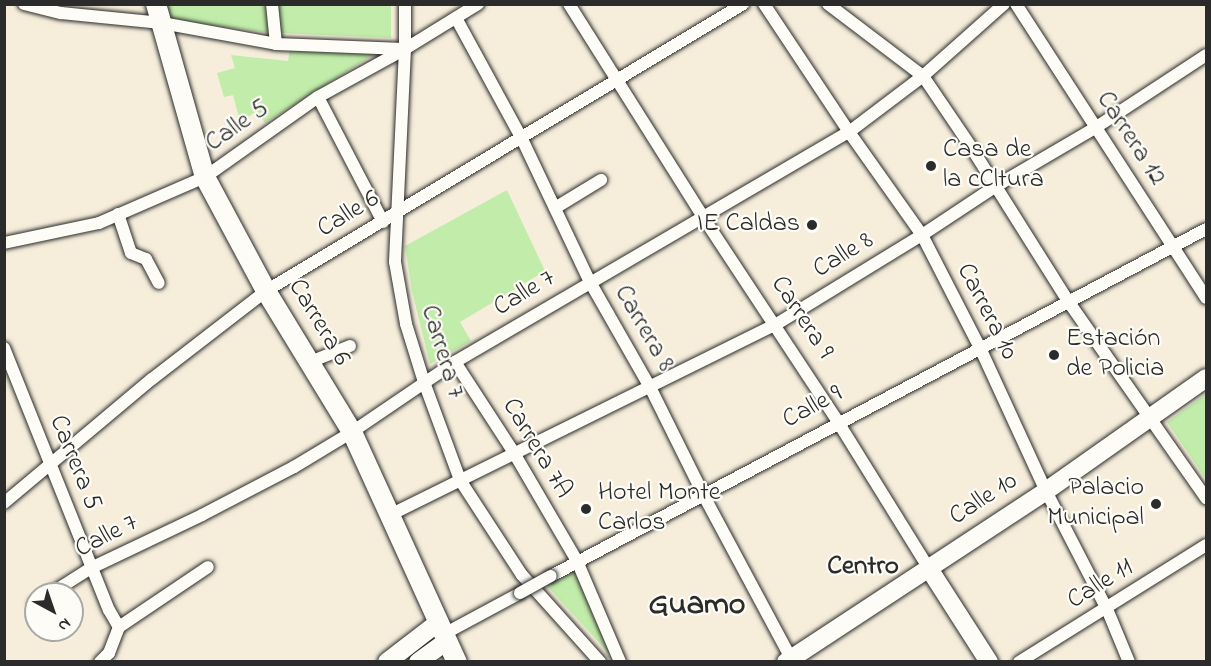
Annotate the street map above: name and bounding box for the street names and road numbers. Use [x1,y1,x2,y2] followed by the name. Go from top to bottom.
[1088,86,1172,192] street label: Carrera 12
[200,94,276,160] street label: Calle 5
[312,184,386,246] street label: Calle 6
[808,226,880,286] street label: Calle 8
[948,259,1024,365] street label: Carrera 10
[489,264,561,324] street label: Calle 7
[763,271,839,365] street label: Carrera 9
[280,274,356,372] street label: Carrera 6
[606,280,680,378] street label: Carrera 8
[412,302,470,402] street label: Carrera 7
[778,379,848,437] street label: Calle 9
[494,393,578,505] street label: Carrera 7A
[41,411,107,515] street label: Carrera 5
[944,467,1024,533] street label: Calle 10
[71,508,143,566] street label: Calle 7
[1062,553,1140,617] street label: Calle 11

